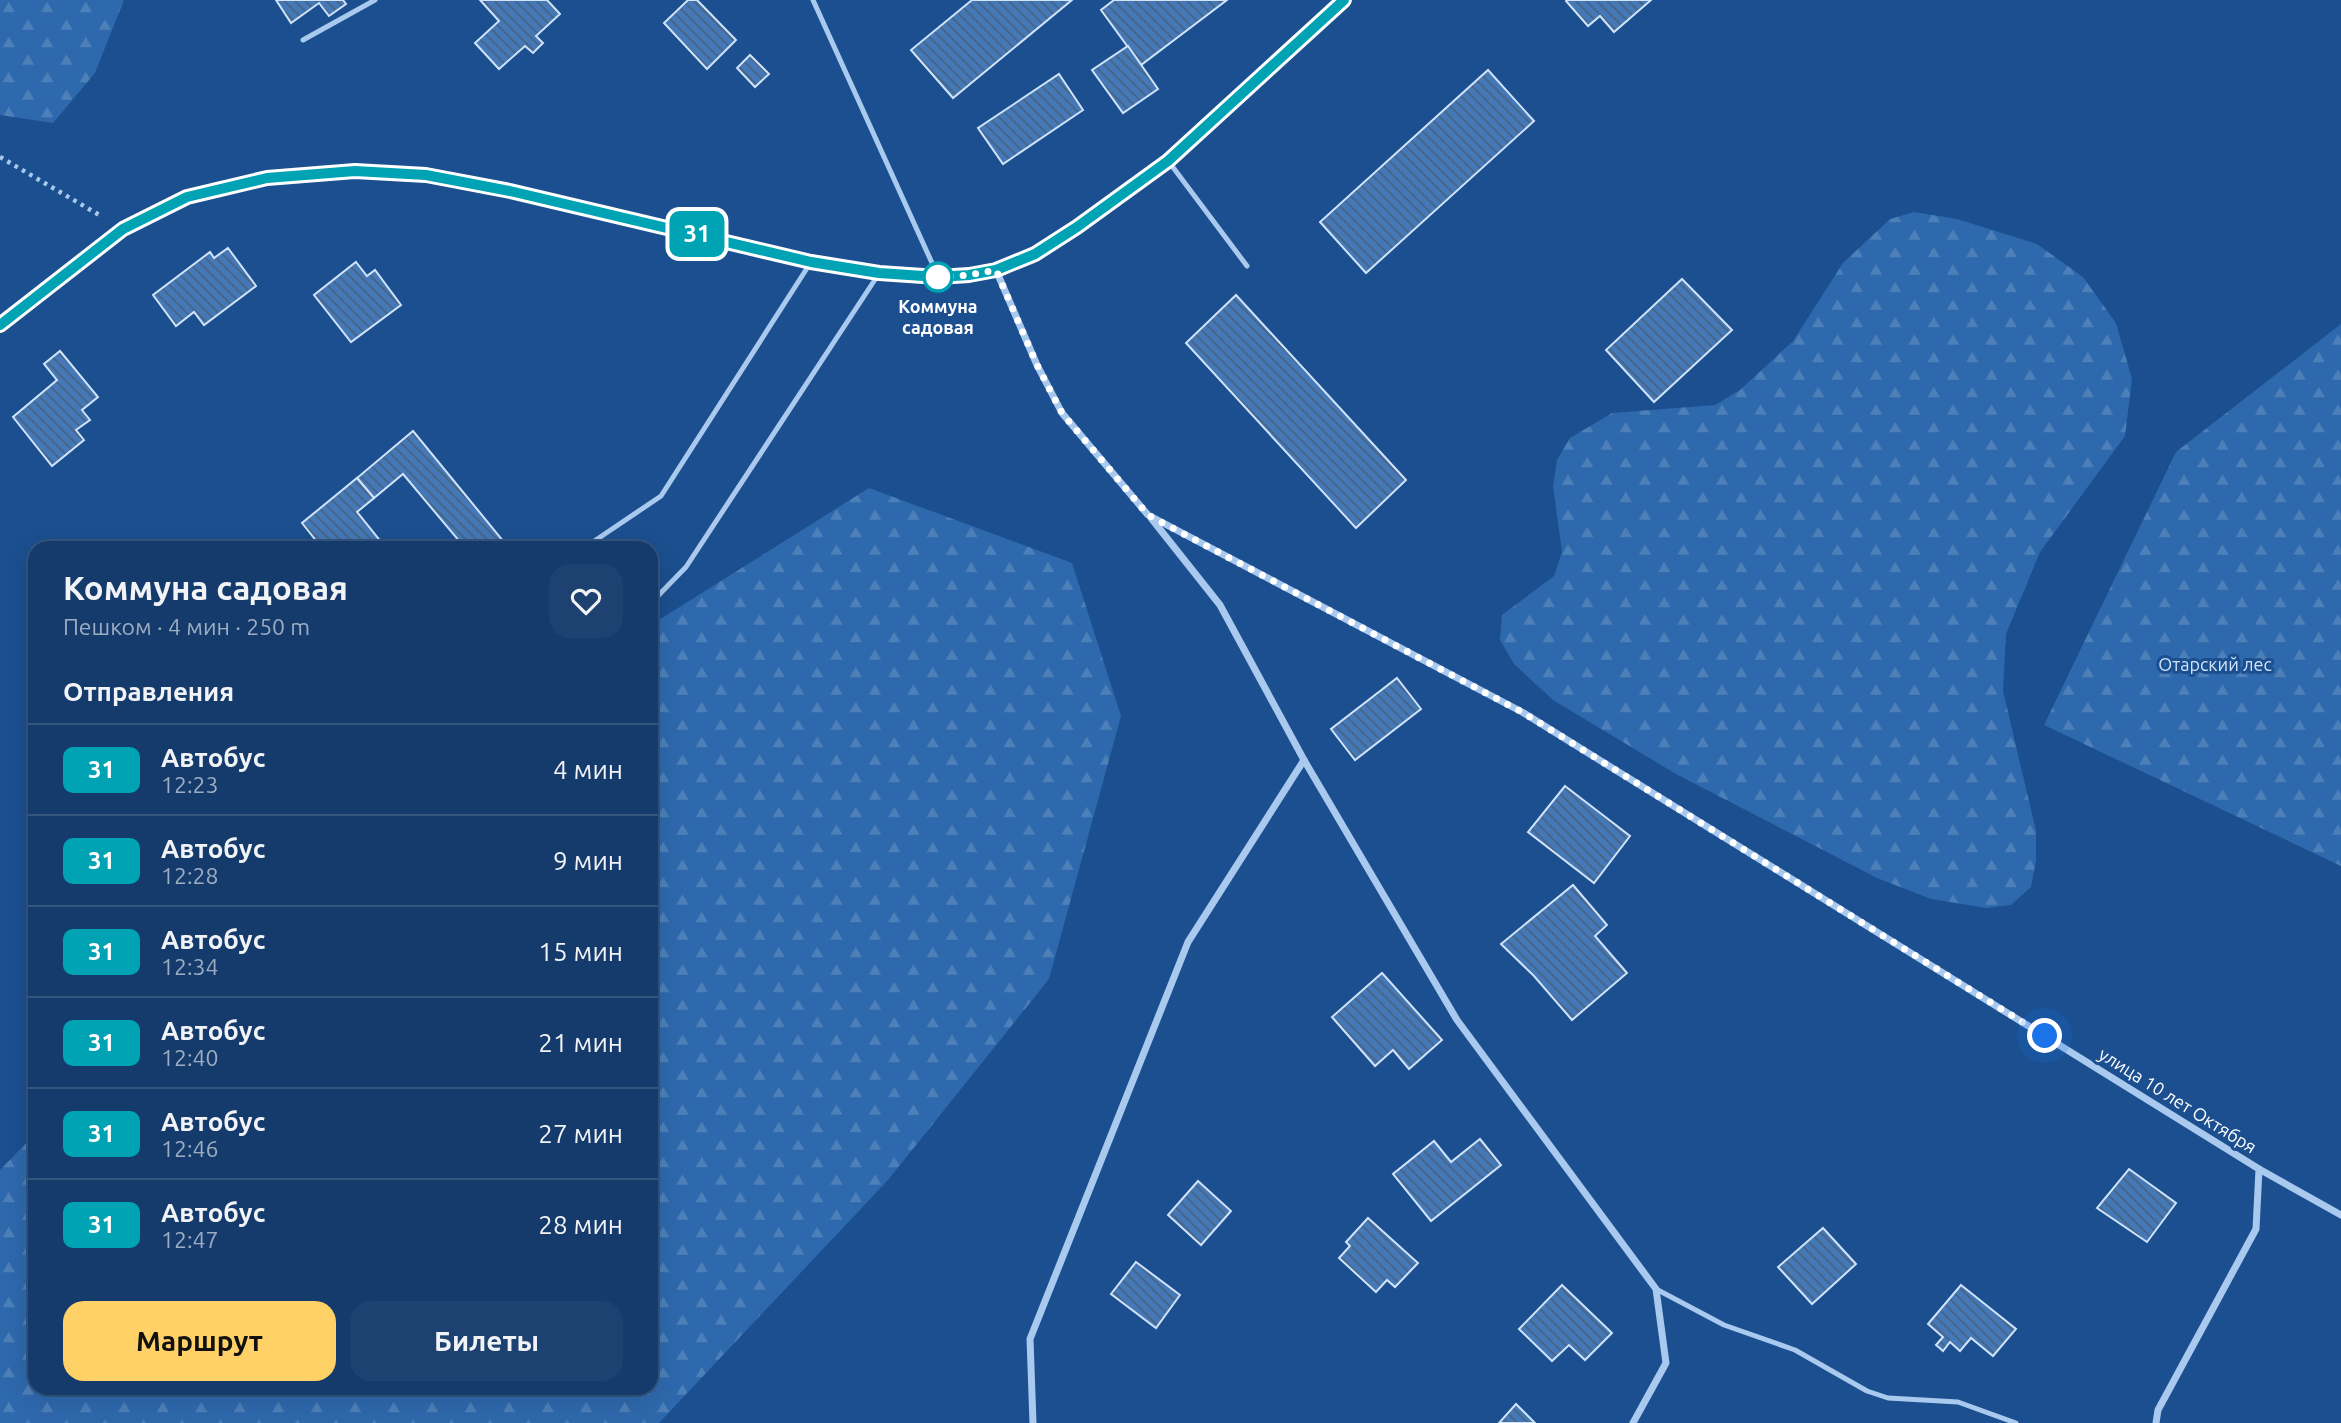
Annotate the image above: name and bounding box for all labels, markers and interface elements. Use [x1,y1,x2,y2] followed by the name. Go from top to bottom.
[666,211,728,257] line badge: 31
[683,220,711,247] text: 31
[923,262,953,292] marker: Коммуна садовая
[898,296,978,337] place label: Коммуна садовая
[549,564,623,638] button: heart
[63,569,348,606] text: Коммуна садовая
[63,614,310,639] text: Пешком · 4 мин · 250 m
[2158,654,2272,674] park label: Отарский лес
[63,677,234,706] text: Отправления
[161,743,265,772] text: Автобус
[553,755,623,784] text: 4 мин
[88,756,115,783] text: 31
[161,772,219,797] text: 12:23
[161,834,265,863] text: Автобус
[553,846,623,875] text: 9 мин
[88,847,115,874] text: 31
[161,863,219,888] text: 12:28
[161,925,265,954] text: Автобус
[538,937,623,966] text: 15 мин
[88,938,115,965] text: 31
[161,954,219,979] text: 12:34
[161,1016,265,1045] text: Автобус
[2027,1018,2062,1053] your location
[538,1028,623,1057] text: 21 мин
[88,1029,115,1056] text: 31
[2095,1043,2261,1157] street label: улица 10 лет Октября
[161,1045,219,1070] text: 12:40
[161,1107,265,1136] text: Автобус
[538,1119,623,1148] text: 27 мин
[88,1120,115,1147] text: 31
[161,1136,219,1161] text: 12:46
[161,1198,265,1227] text: Автобус
[538,1210,623,1239] text: 28 мин
[88,1211,115,1238] text: 31
[161,1227,219,1252] text: 12:47
[63,1301,336,1381] button: Маршрут
[350,1301,623,1381] button: Билеты

